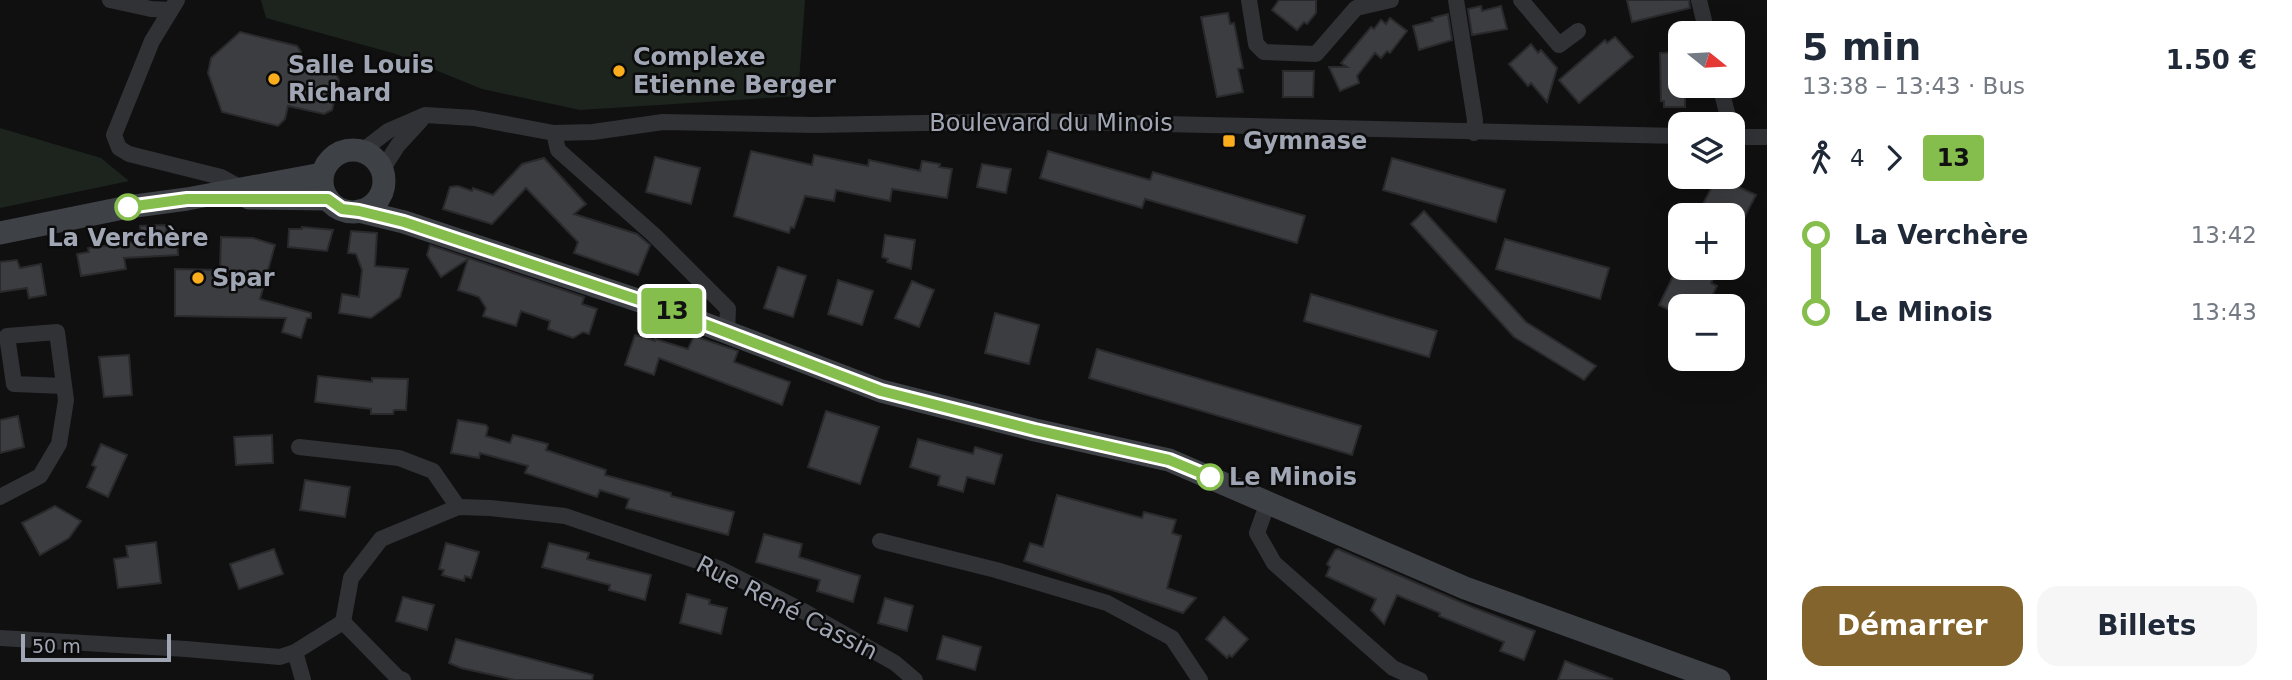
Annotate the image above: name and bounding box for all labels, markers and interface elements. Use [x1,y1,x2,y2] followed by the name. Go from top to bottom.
[1668,21,1745,98] north arrow
[1668,21,1745,371] map controls
[1802,25,1921,69] text: 5 min
[633,43,836,99] place label: Complexe Etienne Berger
[2166,45,2257,75] text: 1.50 €
[288,51,434,107] place label: Salle Louis Richard
[611,63,627,79] marker: Complexe Etienne Berger
[266,71,282,87] marker: Salle Louis Richard
[1802,73,2025,99] text: 13:38 – 13:43 · Bus
[929,109,1173,137] street label: Boulevard du Minois
[1668,112,1745,189] button: layers
[1243,127,1367,155] place label: Gymnase
[1221,133,1237,149] marker: Gymnase
[1802,139,1840,177] icon: walk
[1875,139,1913,177] icon: forward
[1937,144,1970,172] text: 13
[1850,145,1865,171] text: 4
[115,194,141,220] marker: La Verchère
[1668,203,1745,280] button: +
[1854,220,2028,250] text: La Verchère
[2191,222,2257,248] text: 13:42
[48,224,208,252] place label: La Verchère
[212,264,275,292] place label: Spar
[190,270,206,286] marker: Spar
[640,288,704,334] line badge: 13
[1668,294,1745,371] button: −
[655,297,689,325] text: 13
[1854,297,1993,327] text: Le Minois
[2191,299,2257,325] text: 13:43
[1229,463,1357,491] place label: Le Minois
[1197,464,1223,490] marker: Le Minois
[692,550,882,666] street label: Rue René Cassin
[1802,586,2023,666] button: Démarrer
[2037,586,2257,666] button: Billets
[21,631,172,663] scale bar
[32,635,81,657] text: 50 m

